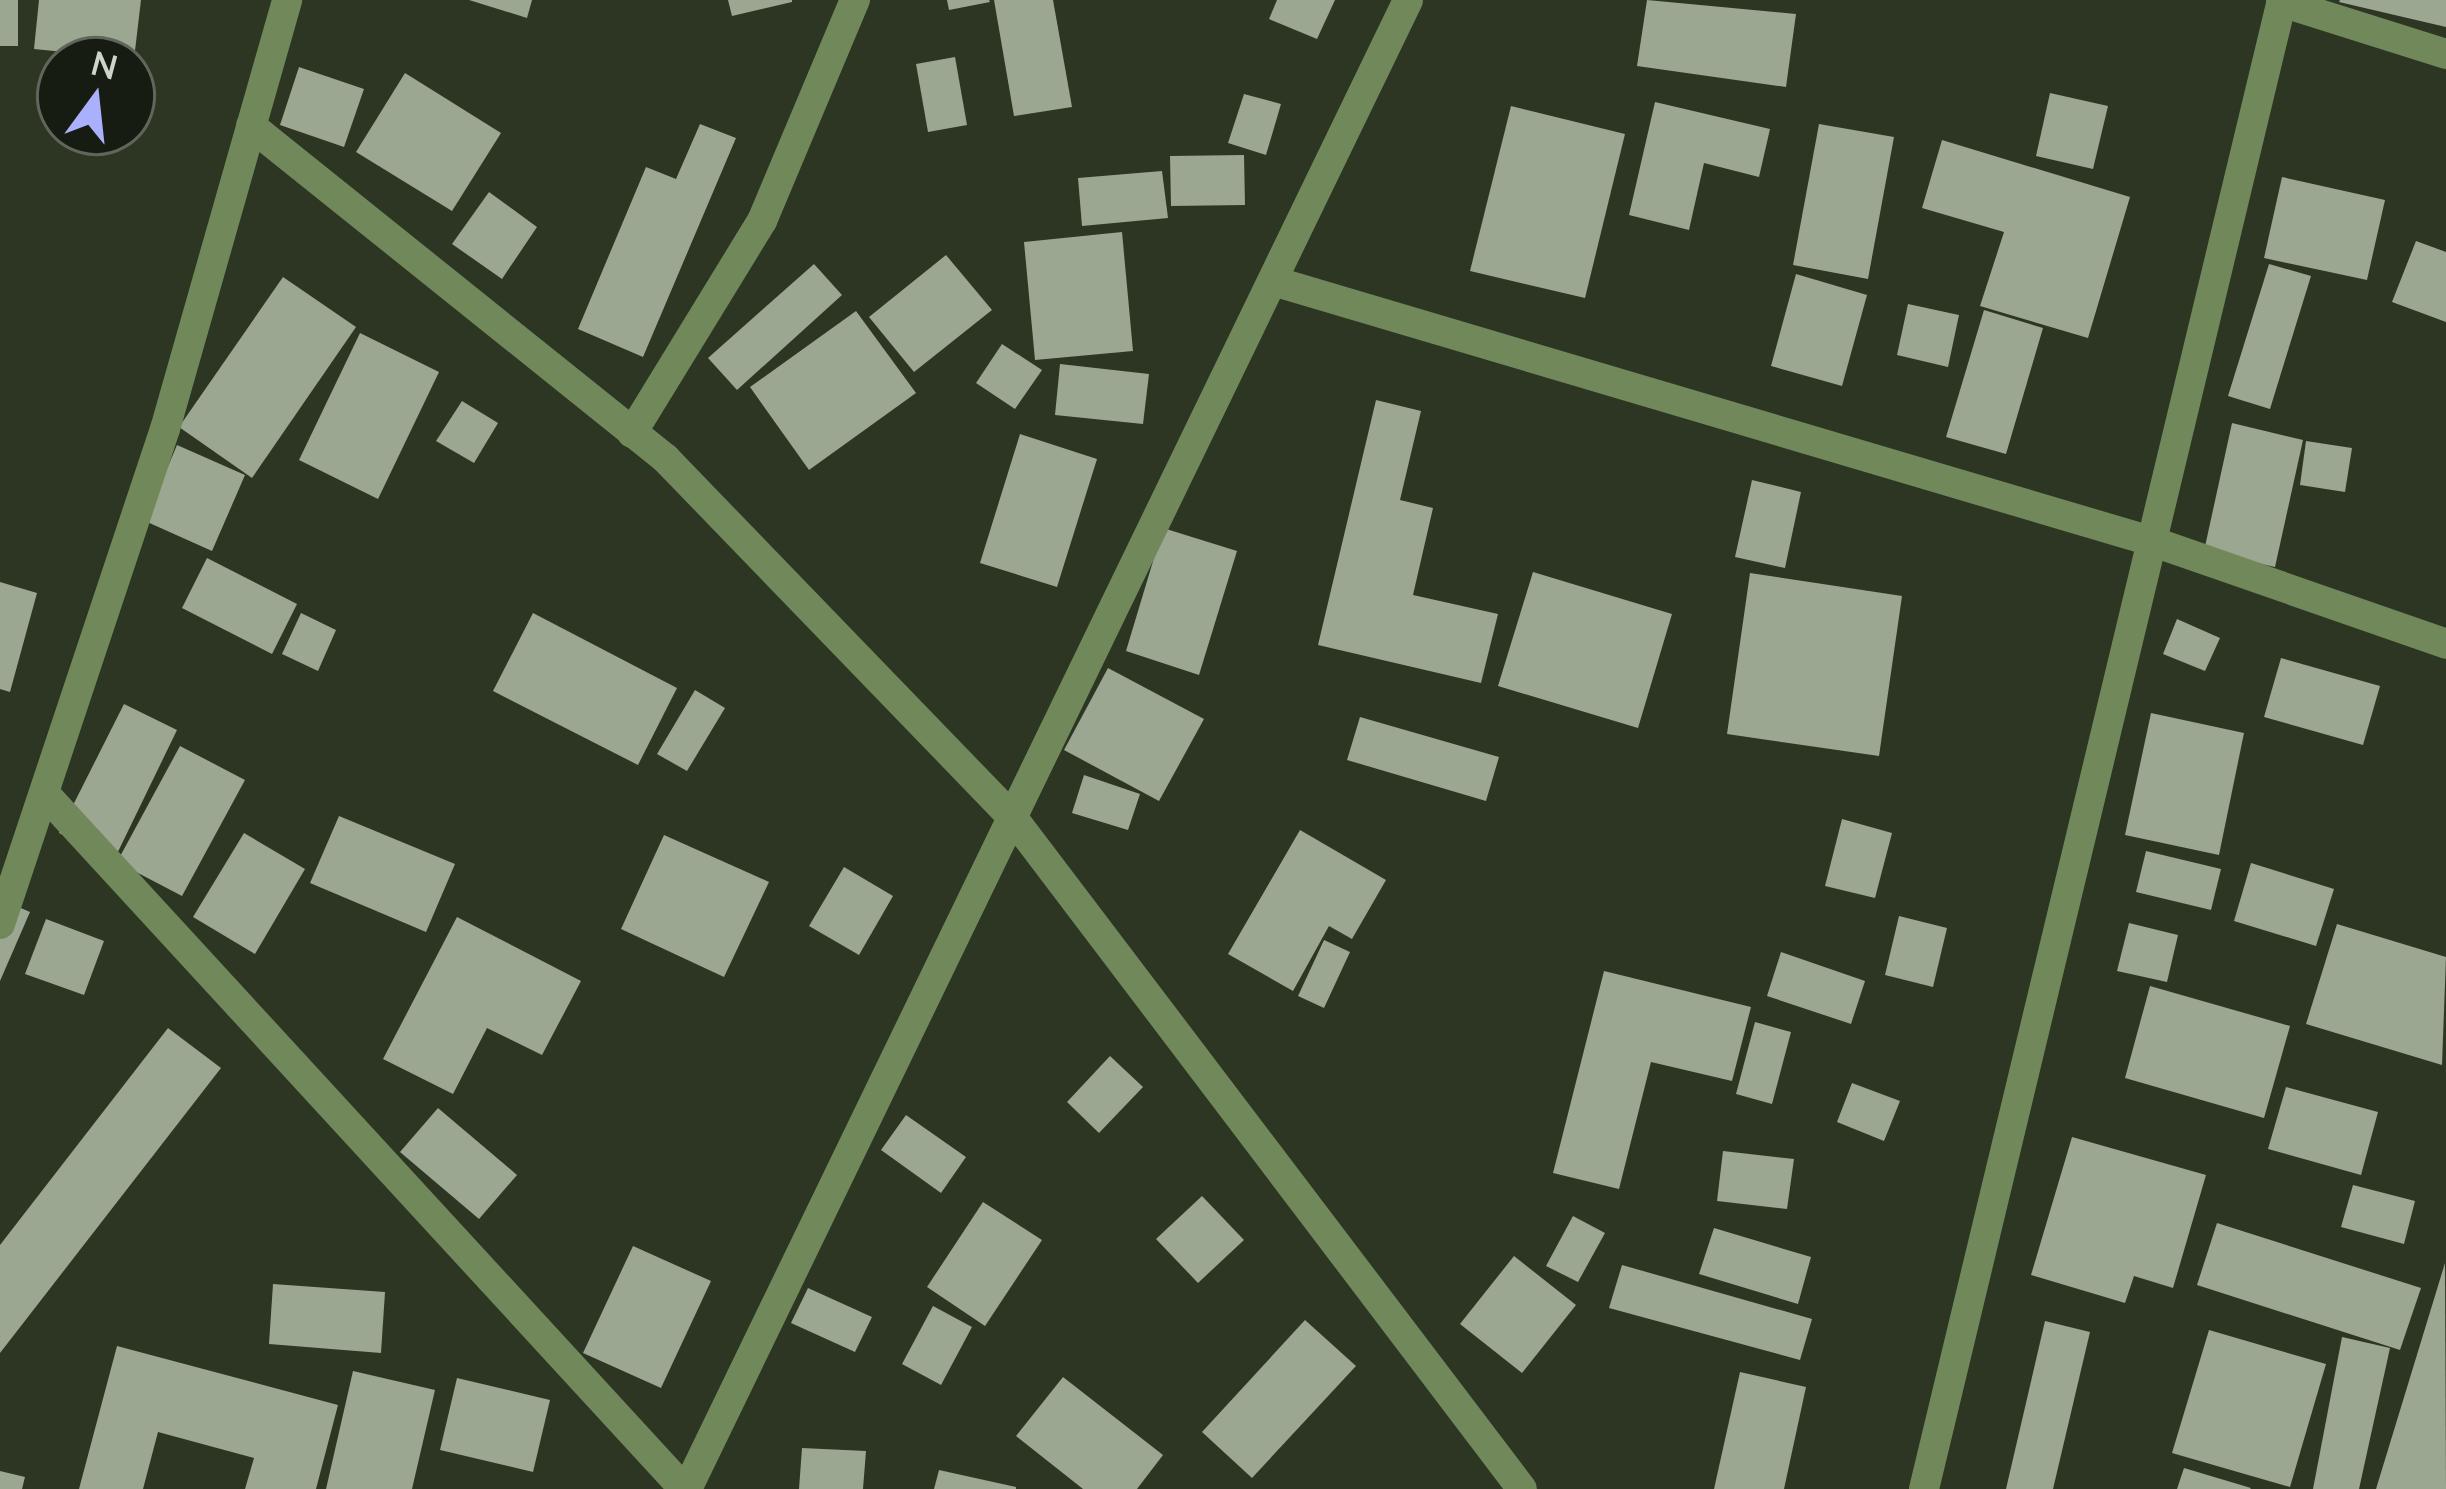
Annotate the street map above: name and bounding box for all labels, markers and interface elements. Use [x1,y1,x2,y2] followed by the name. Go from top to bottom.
[36,36,156,156] north arrow
[87,42,122,87] text: N

